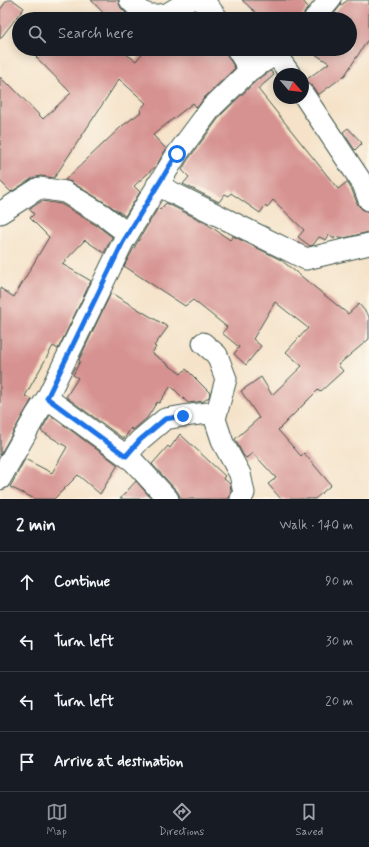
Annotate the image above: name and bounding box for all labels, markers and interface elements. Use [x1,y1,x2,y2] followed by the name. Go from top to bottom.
[12,12,357,56] search box
[26,23,48,45] icon: search
[58,24,134,44] text: Search here
[273,68,309,104] north arrow
[168,145,186,163] route start
[174,407,192,425] route end
[16,514,56,536] text: 2 min
[280,517,353,534] text: Walk · 140 m
[16,571,38,593] icon: ahead
[54,572,110,592] text: Continue
[325,573,353,590] text: 90 m
[16,631,38,653] icon: left
[54,632,114,652] text: Turn left
[326,633,353,650] text: 30 m
[16,691,38,713] icon: left
[54,692,114,712] text: Turn left
[325,693,353,710] text: 20 m
[16,751,38,773] icon: arrive
[54,752,183,772] text: Arrive at destination
[46,801,68,839] tab: Map
[159,801,204,839] tab: Directions
[296,801,323,839] tab: Saved

